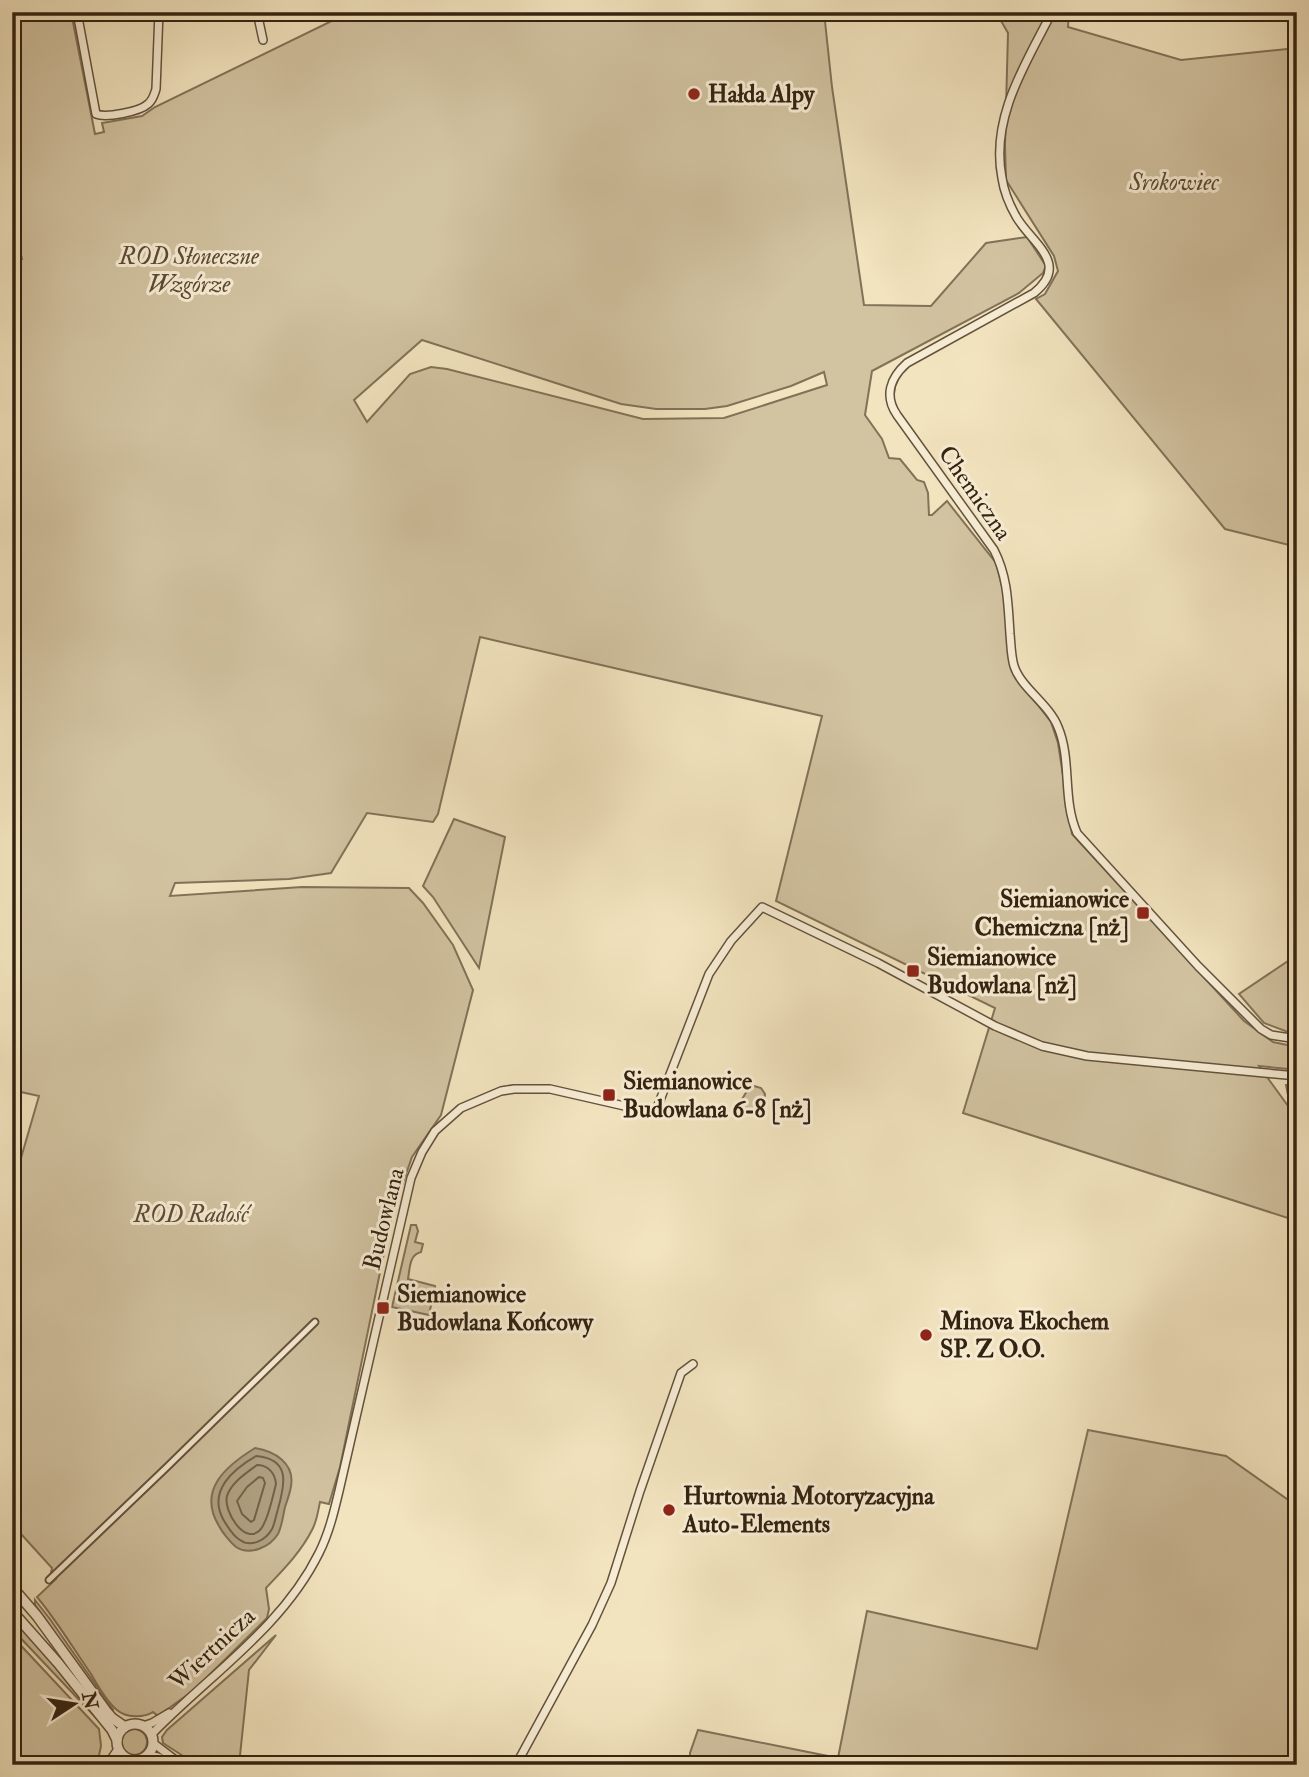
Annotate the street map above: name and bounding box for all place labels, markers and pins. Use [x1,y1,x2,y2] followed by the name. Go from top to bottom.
[708,79,816,110] place label: Hałda Alpy
[686,86,702,102] marker: Hałda Alpy
[975,884,1129,943] place label: Siemianowice Chemiczna [nż]
[1135,905,1151,921] marker: Siemianowice Chemiczna [nż]
[927,942,1077,1001] place label: Siemianowice Budowlana [nż]
[905,963,921,979] marker: Siemianowice Budowlana [nż]
[623,1066,812,1125] place label: Siemianowice Budowlana 6-8 [nż]
[601,1087,617,1103] marker: Siemianowice Budowlana 6-8 [nż]
[397,1279,594,1338] place label: Siemianowice Budowlana Końcowy
[375,1300,391,1316] marker: Siemianowice Budowlana Końcowy
[939,1306,1110,1365] place label: Minova Ekochem SP. Z O.O.
[918,1327,934,1343] marker: Minova Ekochem SP. Z O.O.
[682,1481,935,1540] place label: Hurtownia Motoryzacyjna Auto-Elements
[661,1502,677,1518] marker: Hurtownia Motoryzacyjna Auto-Elements

